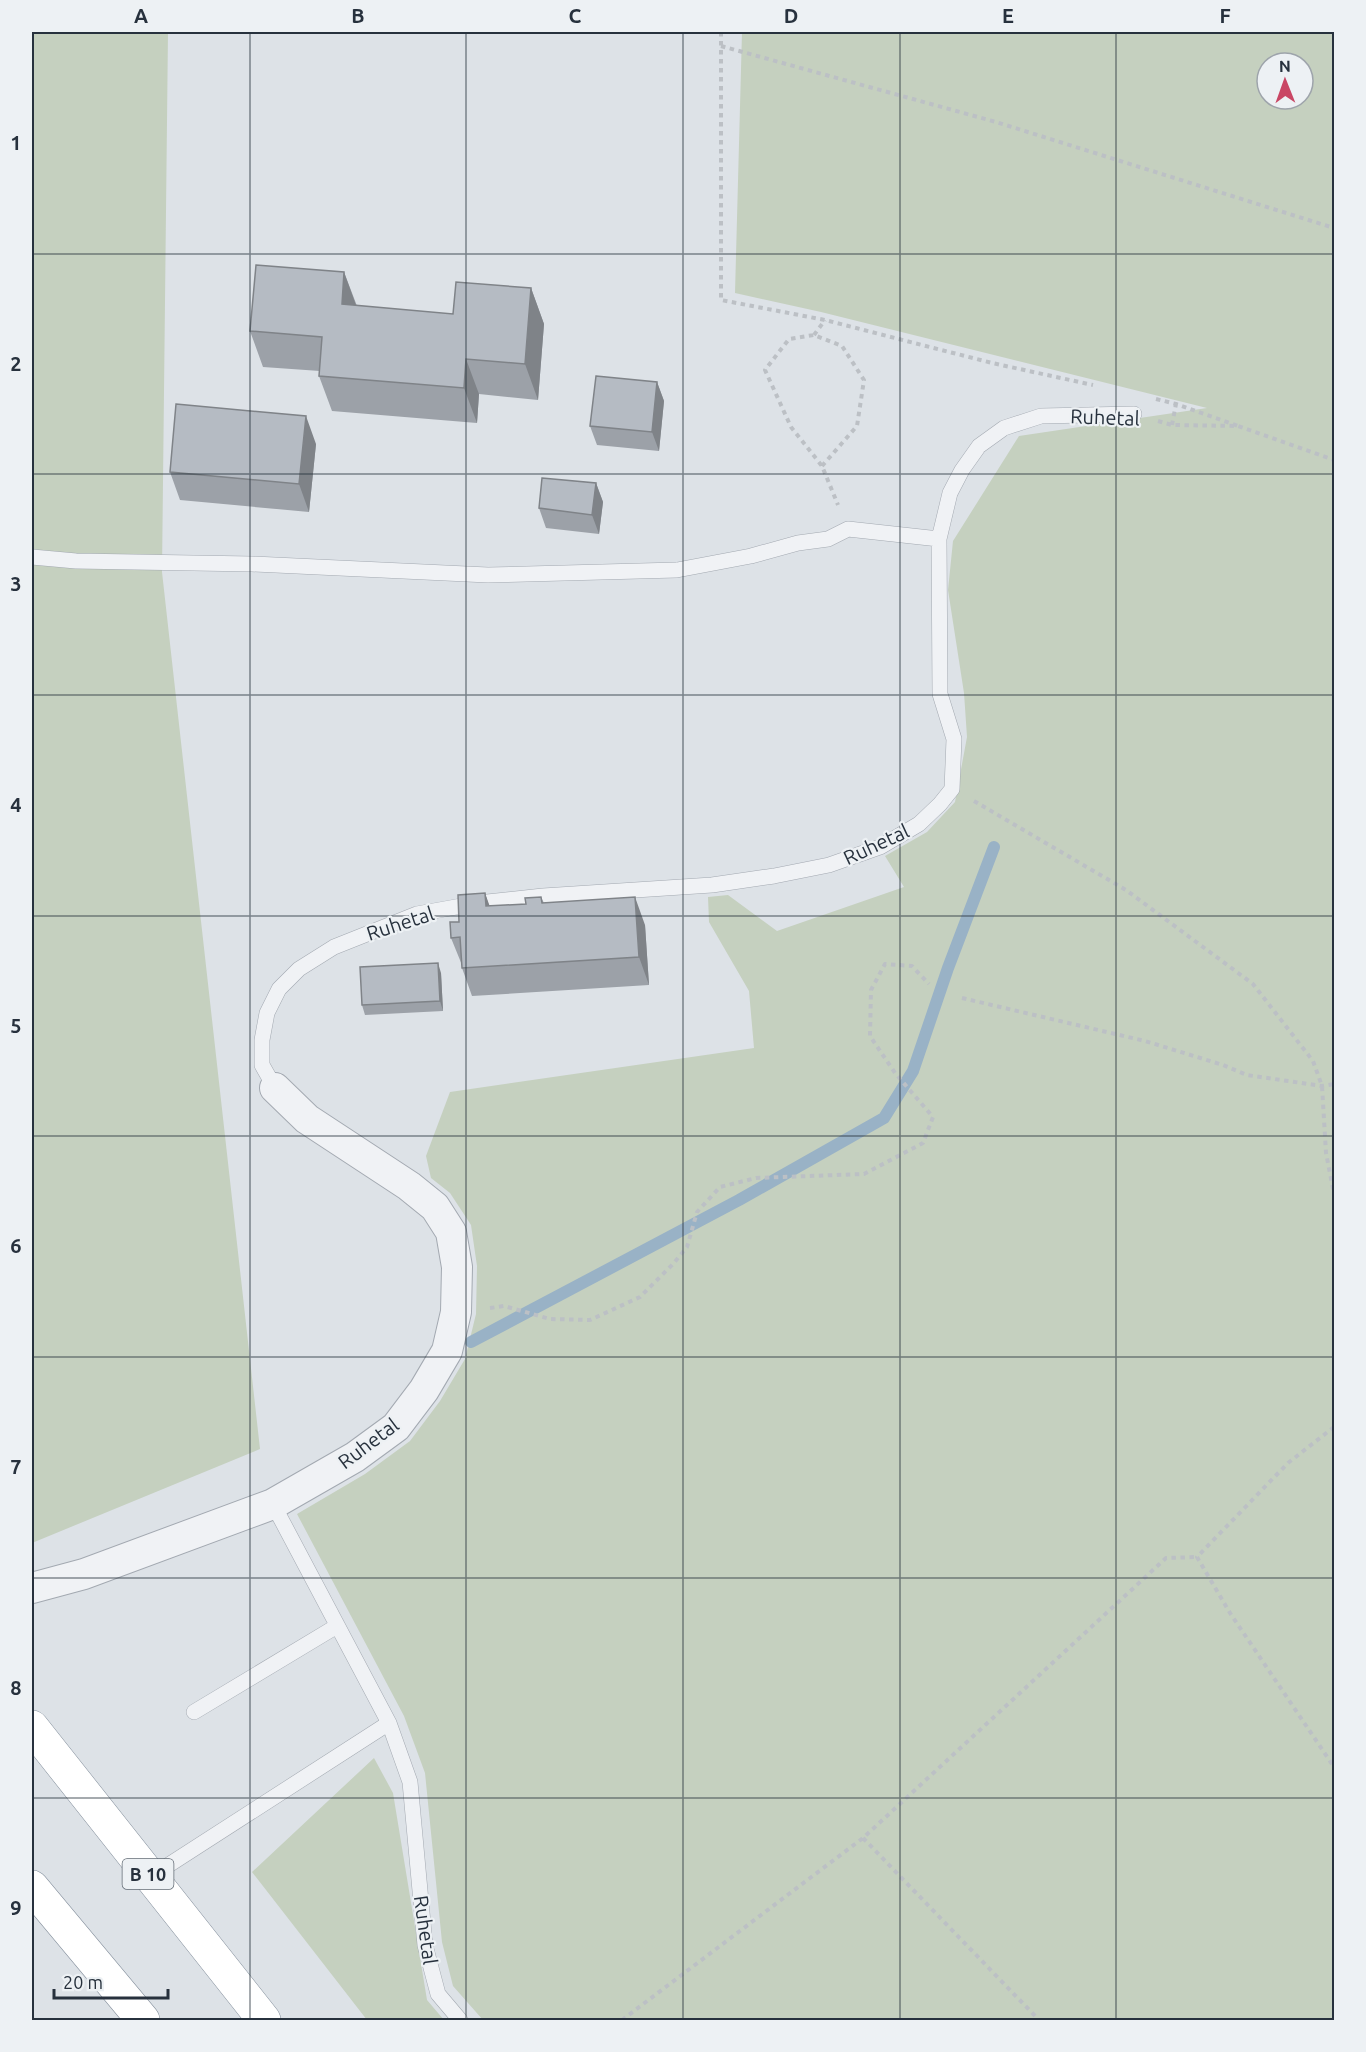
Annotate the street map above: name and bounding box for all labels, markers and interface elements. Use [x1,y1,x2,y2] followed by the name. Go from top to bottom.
[134,4,148,27] text: A
[351,4,365,27] text: B
[569,4,582,27] text: C
[784,4,798,27] text: D
[1002,4,1014,27] text: E
[1219,4,1231,27] text: F
[1255,51,1315,111] north arrow
[1279,57,1291,75] text: N
[10,131,22,154] text: 1
[10,352,22,375] text: 2
[1070,404,1140,430] street label: Ruhetal
[10,572,22,595] text: 3
[10,793,22,816] text: 4
[840,819,912,869] street label: Ruhetal
[363,901,437,945] street label: Ruhetal
[10,1014,22,1037] text: 5
[10,1234,22,1257] text: 6
[333,1413,403,1473] street label: Ruhetal
[10,1455,22,1478] text: 7
[10,1676,22,1699] text: 8
[122,1859,174,1889] road number: B 10
[410,1894,442,1966] street label: Ruhetal
[10,1896,22,1919] text: 9
[54,1962,168,2000] scale bar
[63,1972,103,1992] text: 20 m

